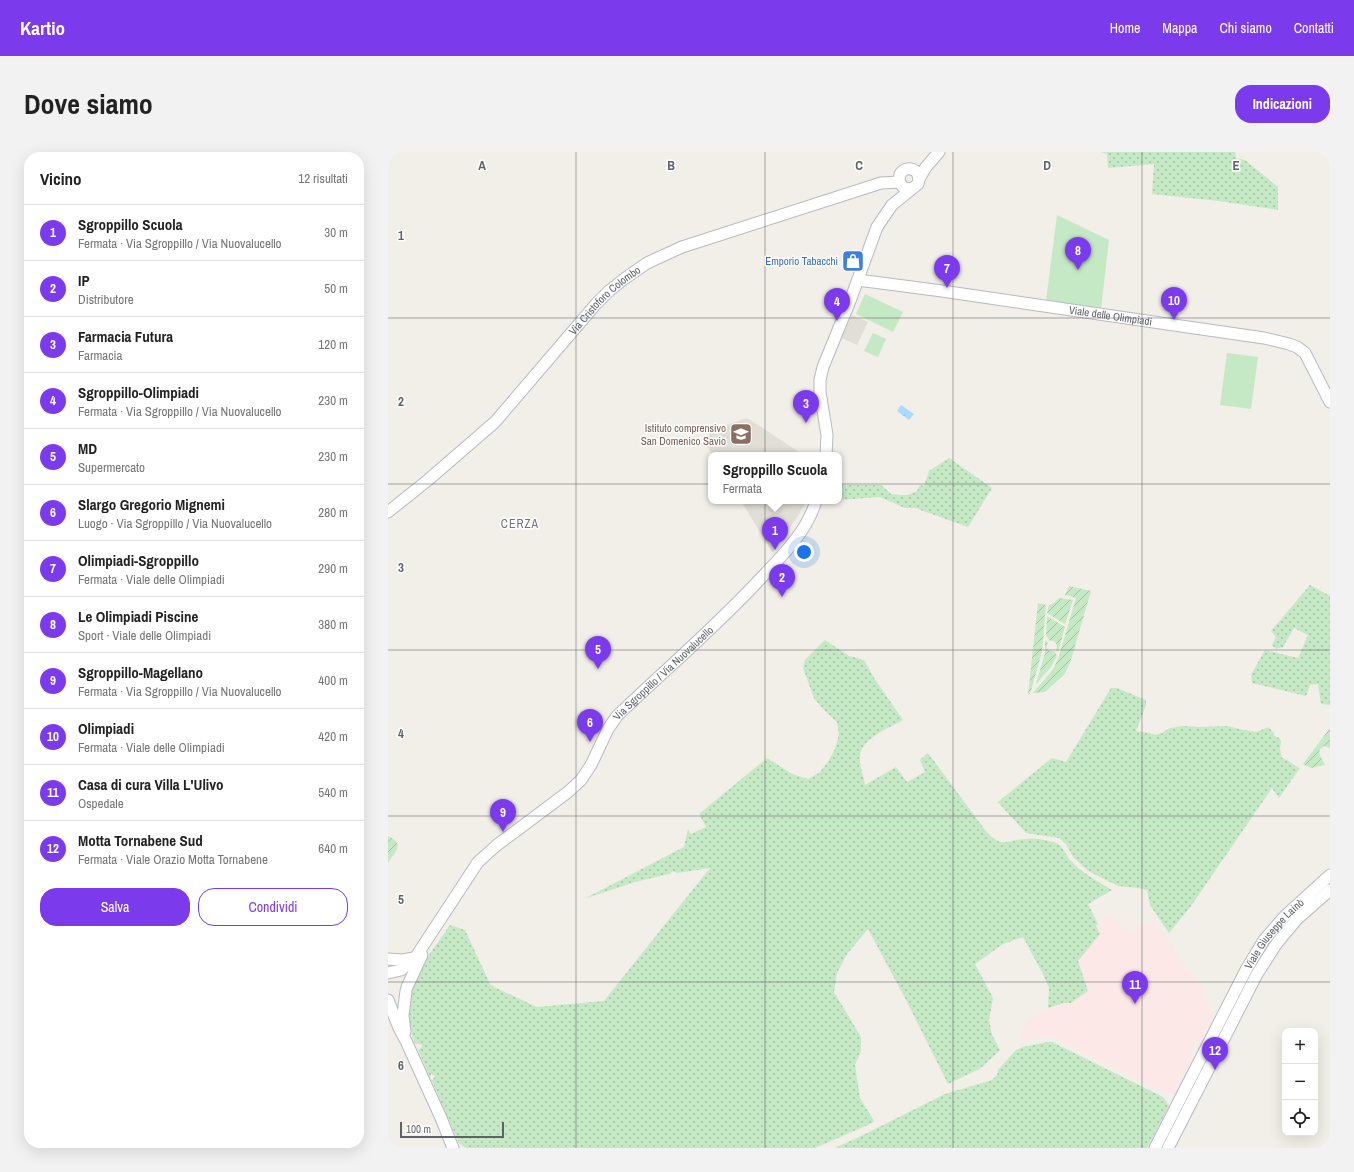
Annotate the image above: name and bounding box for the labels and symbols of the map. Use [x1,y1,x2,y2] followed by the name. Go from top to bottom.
[478,157,486,174] text: A
[667,157,675,174] text: B
[855,157,863,174] text: C
[1043,157,1051,174] text: D
[1232,157,1240,174] text: E
[398,227,404,244] text: 1
[1065,237,1091,270] pin: 8
[840,248,866,274] shop icon: Emporio Tabacchi
[765,254,838,268] place label: Emporio Tabacchi
[934,255,960,288] pin: 7
[566,263,643,338] street label: Via Cristoforo Colombo
[1161,287,1187,320] pin: 10
[824,288,850,321] pin: 4
[1068,303,1153,329] street label: Viale delle Olimpiadi
[793,390,819,423] pin: 3
[398,393,404,410] text: 2
[641,421,726,448] place label: Istituto comprensivo San Domenico Savio
[728,421,754,447] school or university icon: Istituto comprensivo San Domenico Savio
[501,516,539,532] district label: CERZA
[762,517,788,550] pin: 1
[794,542,814,562] your location
[398,559,404,576] text: 3
[769,564,795,597] pin: 2
[610,623,716,722] street label: Via Sgroppillo / Via Nuovalucello
[585,636,611,669] pin: 5
[577,709,603,742] pin: 6
[398,725,404,742] text: 4
[490,799,516,832] pin: 9
[398,891,404,908] text: 5
[1241,895,1307,971] street label: Viale Giuseppe Lainò
[1122,971,1148,1004] pin: 11
[1202,1037,1228,1070] pin: 12
[398,1057,404,1074] text: 6
[400,1120,504,1139] scale bar

